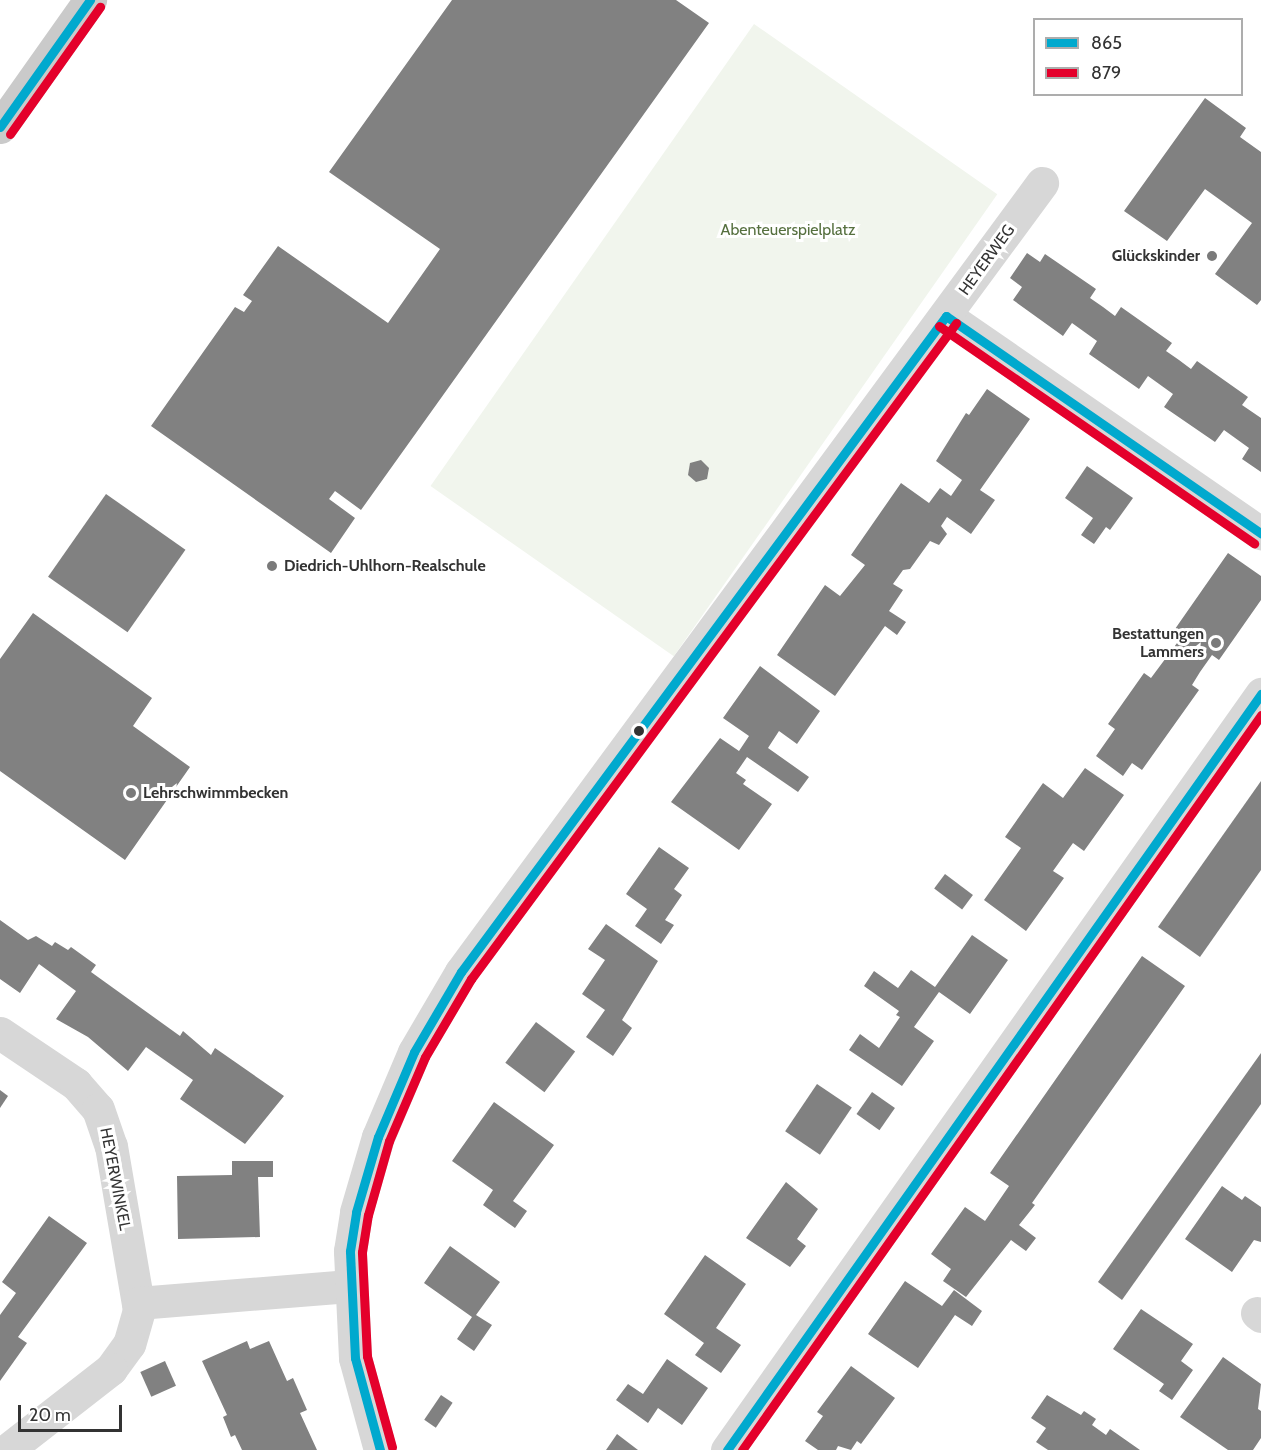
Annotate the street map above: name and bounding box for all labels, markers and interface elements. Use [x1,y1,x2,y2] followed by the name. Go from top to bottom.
[1033,18,1243,96] legend
[1091,32,1122,54] text: 865
[1091,62,1121,84] text: 879
[721,220,855,240] park label: Abenteuerspielplatz
[955,221,1019,299] street label: HEYERWEG
[1112,246,1200,266] place label: Glückskinder
[1205,249,1219,263] marker: Glückskinder
[284,556,486,576] place label: Diedrich-Uhlhorn-Realschule
[265,559,279,573] marker: Diedrich-Uhlhorn-Realschule
[1112,624,1204,662] place label: Bestattungen Lammers
[1209,636,1223,650] marker: Bestattungen Lammers
[633,725,645,737] unlabelled marker
[143,783,288,803] place label: Lehrschwimmbecken
[124,786,138,800] marker: Lehrschwimmbecken
[96,1126,134,1232] street label: HEYERWINKEL
[21,1393,124,1431] scale bar
[29,1404,71,1426] text: 20 m

